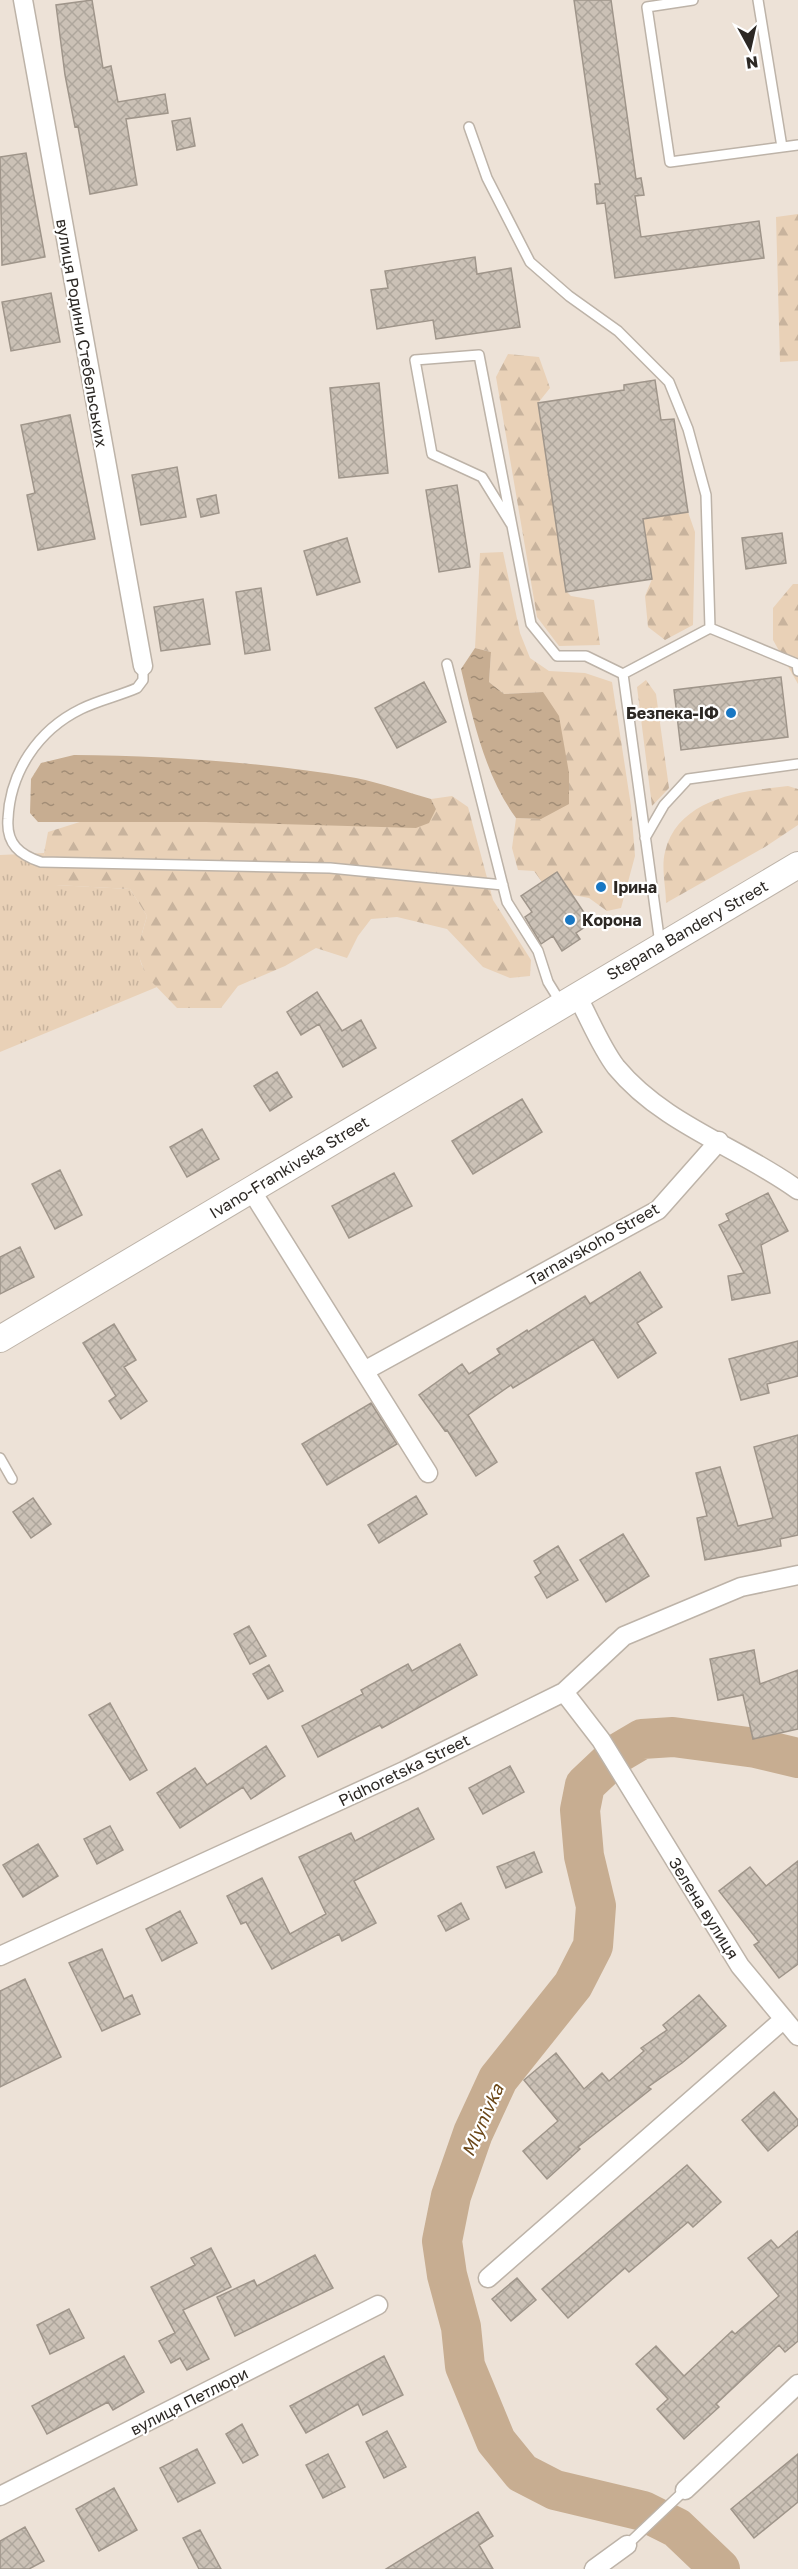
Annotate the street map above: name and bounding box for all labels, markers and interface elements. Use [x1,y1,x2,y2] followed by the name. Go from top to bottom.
[720,18,780,78] north arrow
[745,52,760,74] text: N
[52,217,112,449] street label: вулиця Родини Стебельських
[626,703,719,723] place label: Безпека-ІФ
[724,706,738,720] marker: Безпека-ІФ
[603,876,771,984] street label: Stepana Bandery Street
[613,877,657,897] place label: Ірина
[594,880,608,894] marker: Ірина
[582,910,642,930] place label: Корона
[563,913,577,927] marker: Корона
[206,1111,372,1223] street label: Ivano-Frankivska Street
[524,1198,662,1290] street label: Tarnavskoho Street
[335,1730,473,1810] street label: Pidhoretska Street
[665,1853,743,1963] street label: Зелена вулиця
[456,2080,508,2160] water label: Mlynivka
[127,2363,251,2439] street label: вулиця Петлюри

